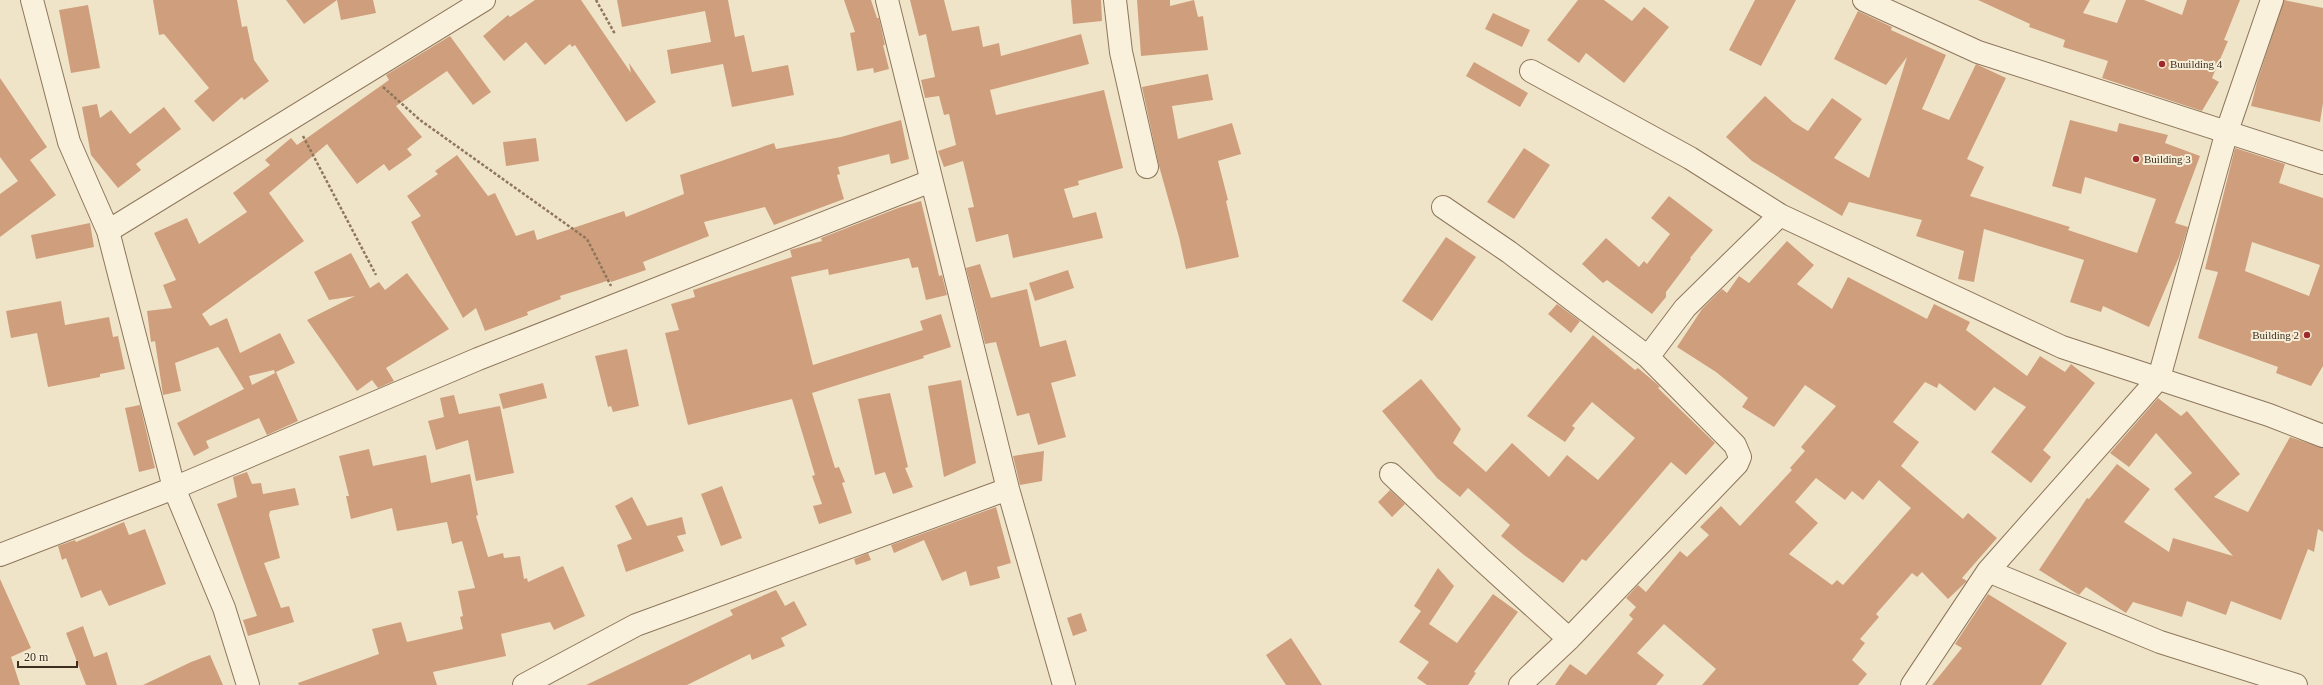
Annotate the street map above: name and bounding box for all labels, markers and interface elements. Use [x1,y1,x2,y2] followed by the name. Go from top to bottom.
[2170,58,2223,70] place label: Buuilding 4
[2157,59,2167,69] marker: Buuilding 4
[2144,153,2191,165] place label: Building 3
[2131,154,2141,164] marker: Building 3
[2252,329,2299,341] place label: Building 2
[2302,330,2312,340] marker: Building 2
[18,643,77,669] scale bar
[24,650,49,664] text: 20 m

